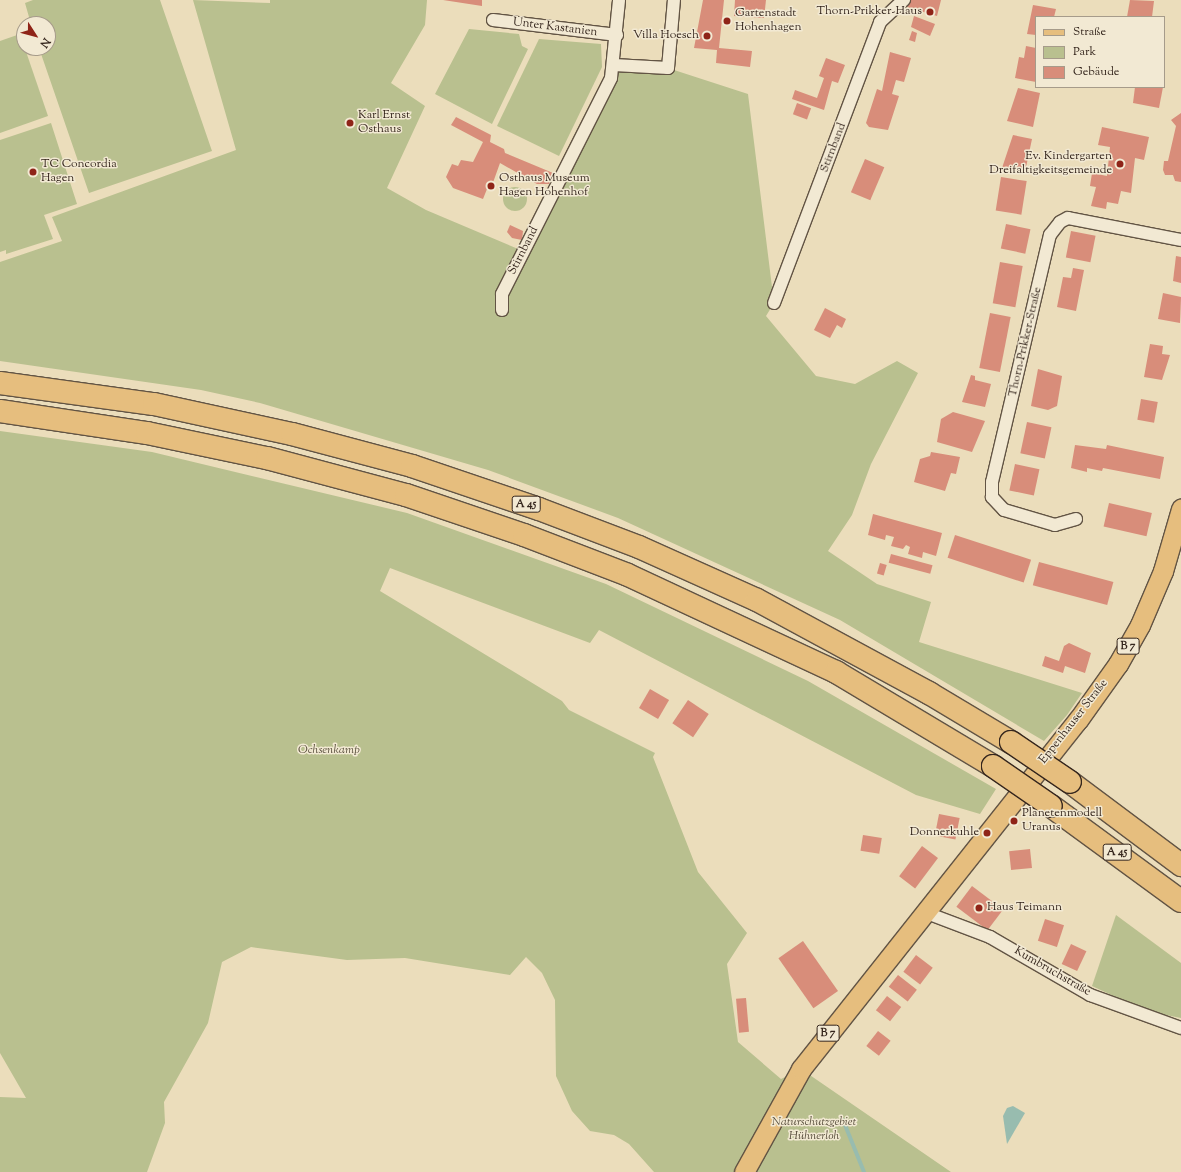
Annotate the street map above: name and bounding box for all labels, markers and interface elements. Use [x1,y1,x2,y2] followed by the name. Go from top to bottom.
[817,5,922,19] place label: Thorn-Prikker-Haus
[735,7,801,35] place label: Gartenstadt Hohenhagen
[925,7,935,17] marker: Thorn-Prikker-Haus
[16,16,56,56] north arrow
[512,16,598,40] street label: Unter Kastanien
[722,16,732,26] marker: Gartenstadt Hohenhagen
[1035,16,1165,88] legend
[1073,23,1106,41] text: Straße
[633,29,699,43] place label: Villa Hoesch
[702,31,712,41] marker: Villa Hoesch
[36,34,54,51] text: N
[1073,43,1096,61] text: Park
[1073,63,1119,81] text: Gebäude
[358,109,410,137] place label: Karl Ernst Osthaus
[345,118,355,128] marker: Karl Ernst Osthaus
[818,121,850,175] street label: Stirnband
[989,150,1112,178] place label: Ev. Kindergarten Dreifaltigkeitsgemeinde
[41,158,117,186] place label: TC Concordia Hagen
[1115,159,1125,169] marker: Ev. Kindergarten Dreifaltigkeitsgemeinde
[28,167,38,177] marker: TC Concordia Hagen
[499,172,590,200] place label: Osthaus Museum Hagen Hohenhof
[486,181,496,191] marker: Osthaus Museum Hagen Hohenhof
[506,225,542,277] street label: Stirnband
[1006,286,1046,398] street label: Thorn-Prikker-Straße
[511,495,541,513] road number: A 45
[1116,637,1140,655] road number: B 7
[1037,677,1111,767] street label: Eppenhauser Straße
[298,744,360,758] park label: Ochsenkamp
[1022,807,1102,835] place label: Planetenmodell Uranus
[1009,816,1019,826] marker: Planetenmodell Uranus
[910,826,979,840] place label: Donnerkuhle
[982,828,992,838] marker: Donnerkuhle
[1102,843,1132,861] road number: A 45
[987,901,1062,915] place label: Haus Teimann
[974,903,984,913] marker: Haus Teimann
[1011,944,1093,1000] street label: Kumbruchstraße
[816,1024,840,1042] road number: B 7
[772,1116,856,1144] park label: Naturschutzgebiet Hühnerloh

